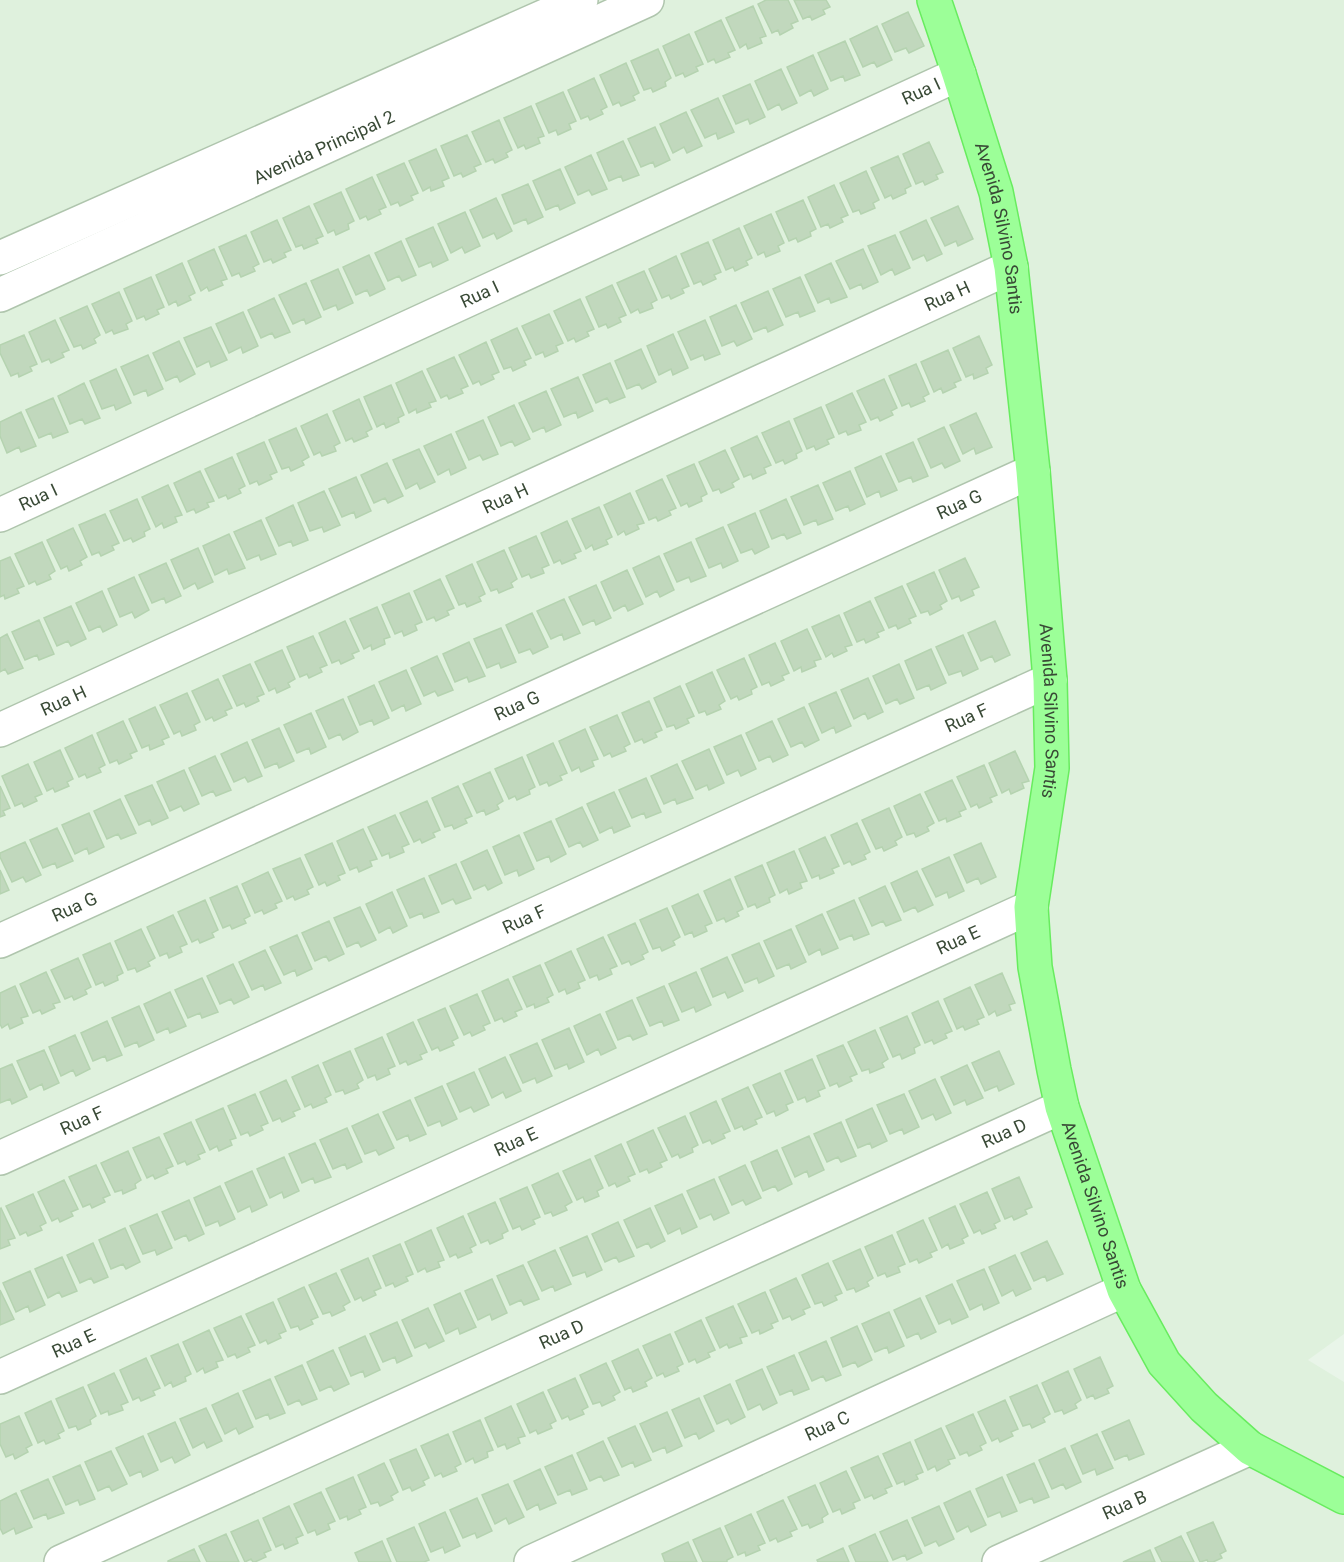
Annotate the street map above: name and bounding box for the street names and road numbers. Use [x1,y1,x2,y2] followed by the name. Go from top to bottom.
[898,73,944,109] street label: Rua I
[250,106,398,188] street label: Avenida Principal 2
[971,140,1027,315] street label: Avenida Silvino Santis
[457,276,502,312] street label: Rua I
[921,276,973,315] street label: Rua H
[479,478,532,518] street label: Rua H
[15,479,61,515] street label: Rua I
[933,485,985,523] street label: Rua G
[1035,622,1063,800] street label: Avenida Silvino Santis
[37,681,90,720] street label: Rua H
[491,686,543,725] street label: Rua G
[941,699,991,736] street label: Rua F
[48,887,100,926] street label: Rua G
[499,900,549,938] street label: Rua F
[933,921,983,959] street label: Rua E
[57,1101,107,1139] street label: Rua F
[978,1114,1030,1152] street label: Rua D
[1058,1118,1134,1291] street label: Avenida Silvino Santis
[491,1122,541,1160] street label: Rua E
[536,1315,587,1353] street label: Rua D
[48,1324,99,1362] street label: Rua E
[801,1406,853,1445] street label: Rua C
[1099,1485,1150,1524] street label: Rua B

